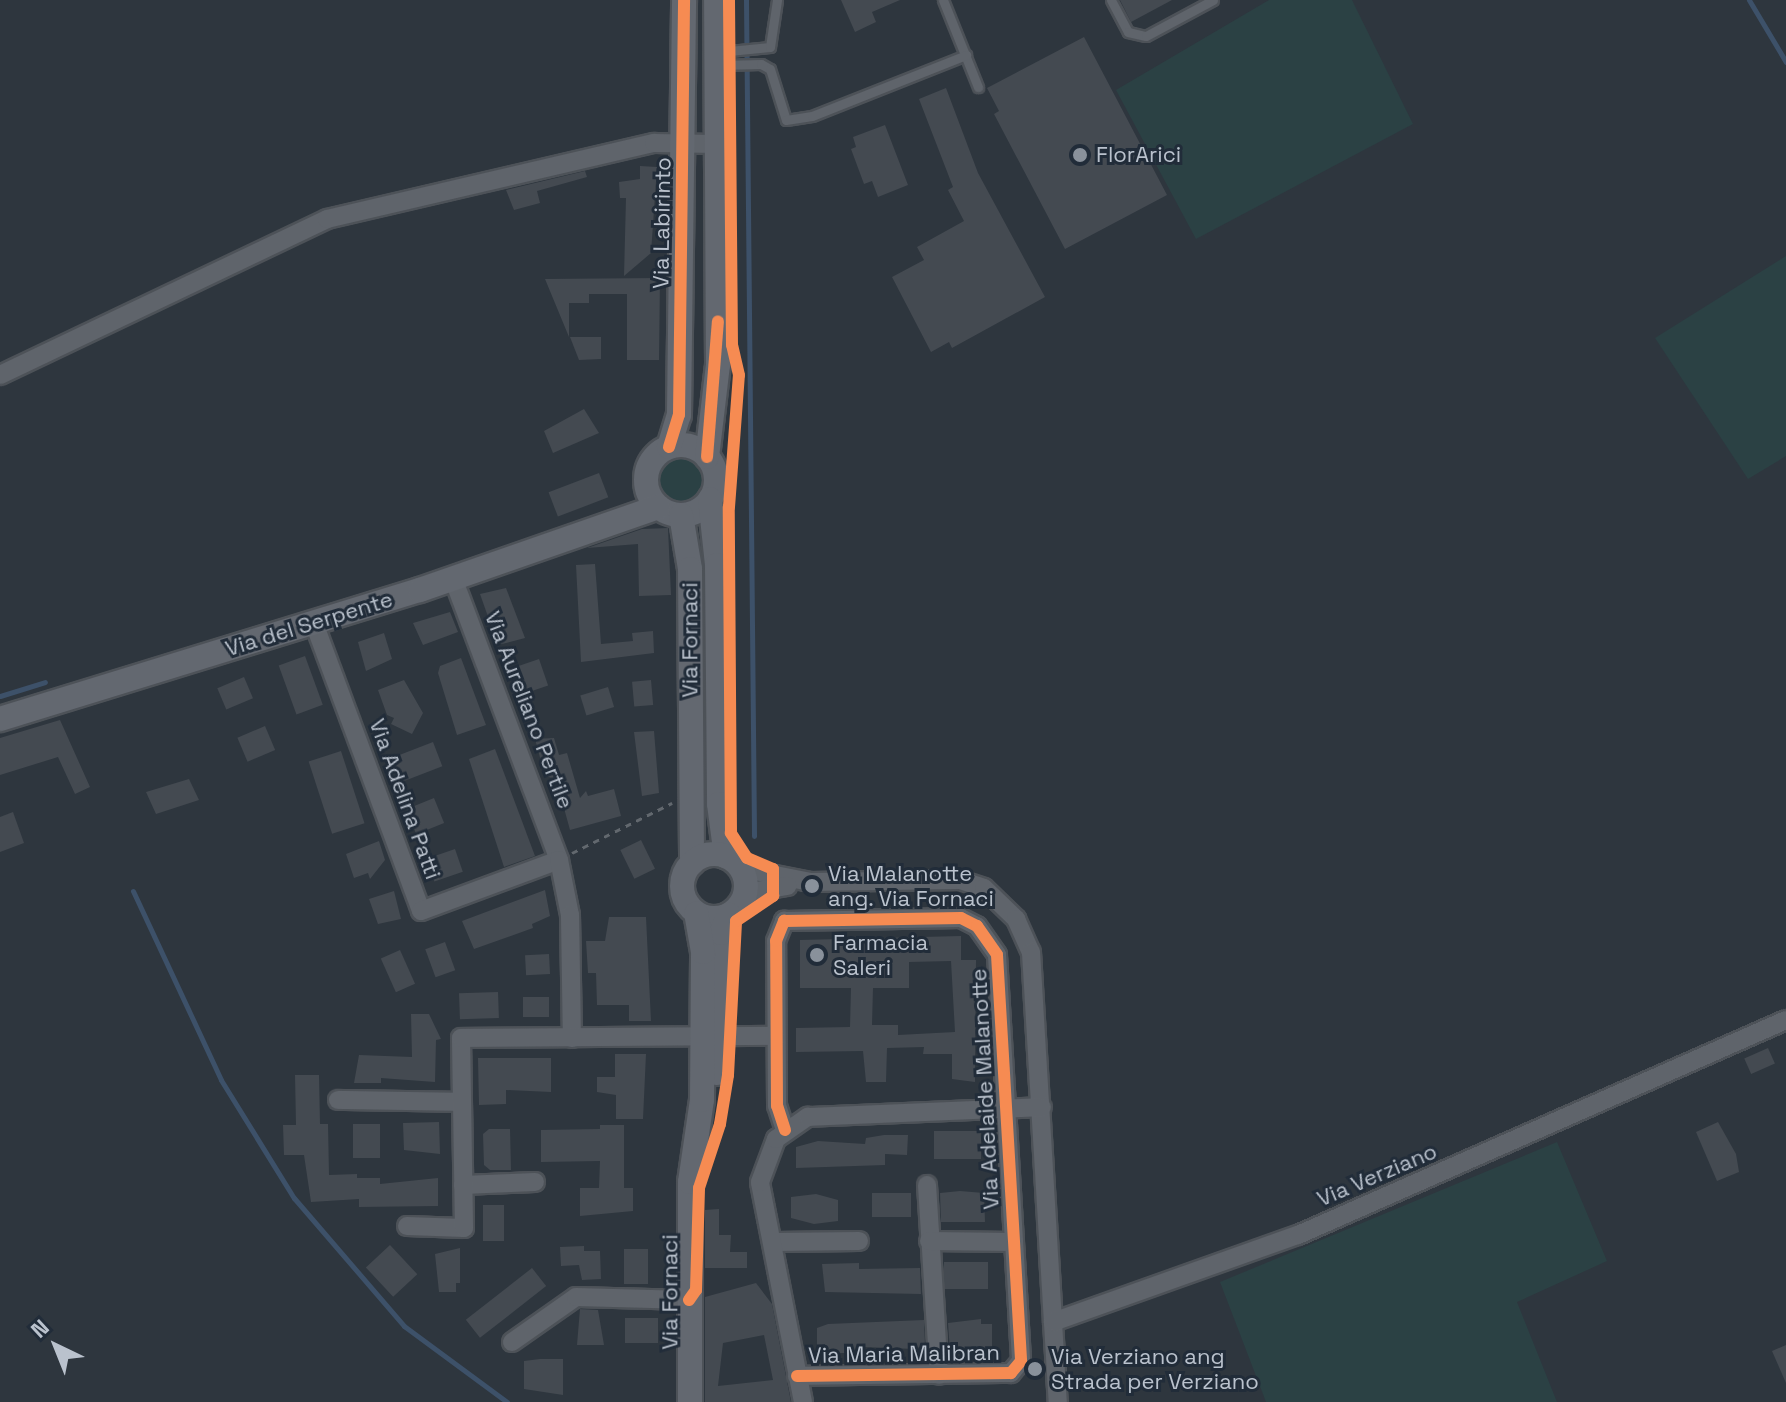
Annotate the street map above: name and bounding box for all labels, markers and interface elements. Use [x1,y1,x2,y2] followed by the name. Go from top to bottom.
[1096,142,1181,168] place label: FlorArici
[1071,146,1089,164] marker: FlorArici
[648,157,676,289] street label: Via Labirinto
[677,582,703,698] street label: Via Fornaci
[222,586,396,662] street label: Via del Serpente
[479,607,579,813] street label: Via Aureliano Pertile
[364,715,446,883] street label: Via Adelina Patti
[828,860,995,912] place label: Via Malanotte ang. Via Fornaci
[803,877,821,895] marker: Via Malanotte ang. Via Fornaci
[833,929,928,980] place label: Farmacia Saleri
[808,946,826,964] marker: Farmacia Saleri
[965,968,1005,1210] street label: Via Adelaide Malanotte
[1313,1138,1441,1212] street label: Via Verziano
[657,1234,683,1350] street label: Via Fornaci
[16,1306,96,1386] north arrow
[25,1313,55,1344] text: N
[808,1339,1000,1369] street label: Via Maria Malibran
[1051,1343,1259,1394] place label: Via Verziano ang Strada per Verziano
[1026,1360,1044,1378] marker: Via Verziano ang Strada per Verziano

